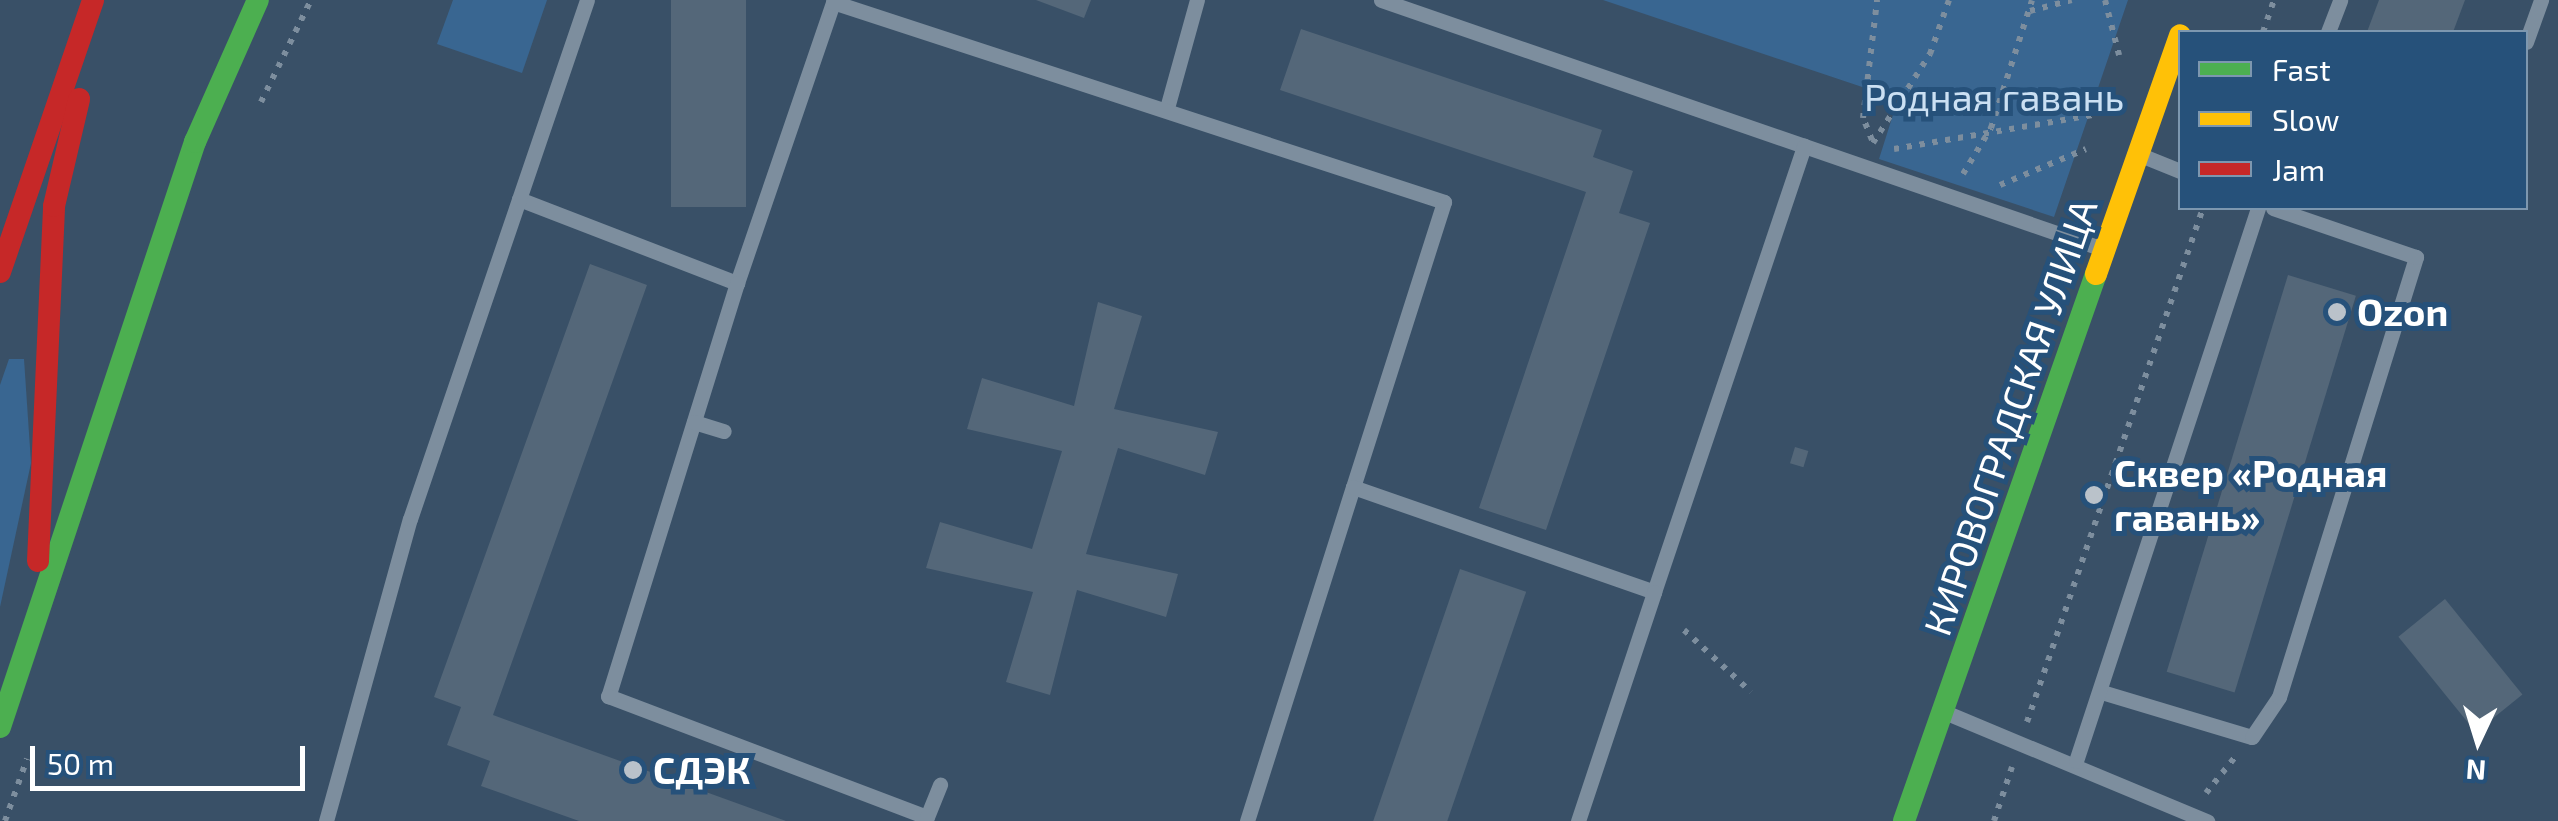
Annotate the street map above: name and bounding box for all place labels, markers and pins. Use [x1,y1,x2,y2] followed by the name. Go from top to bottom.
[2357,289,2448,335] place label: Ozon
[2326,301,2348,323] marker: Ozon
[2114,450,2388,540] place label: Сквер «Родная гавань»
[2083,484,2105,506] marker: Сквер «Родная гавань»
[653,747,750,793] place label: СДЭК
[622,759,644,781] marker: СДЭК

